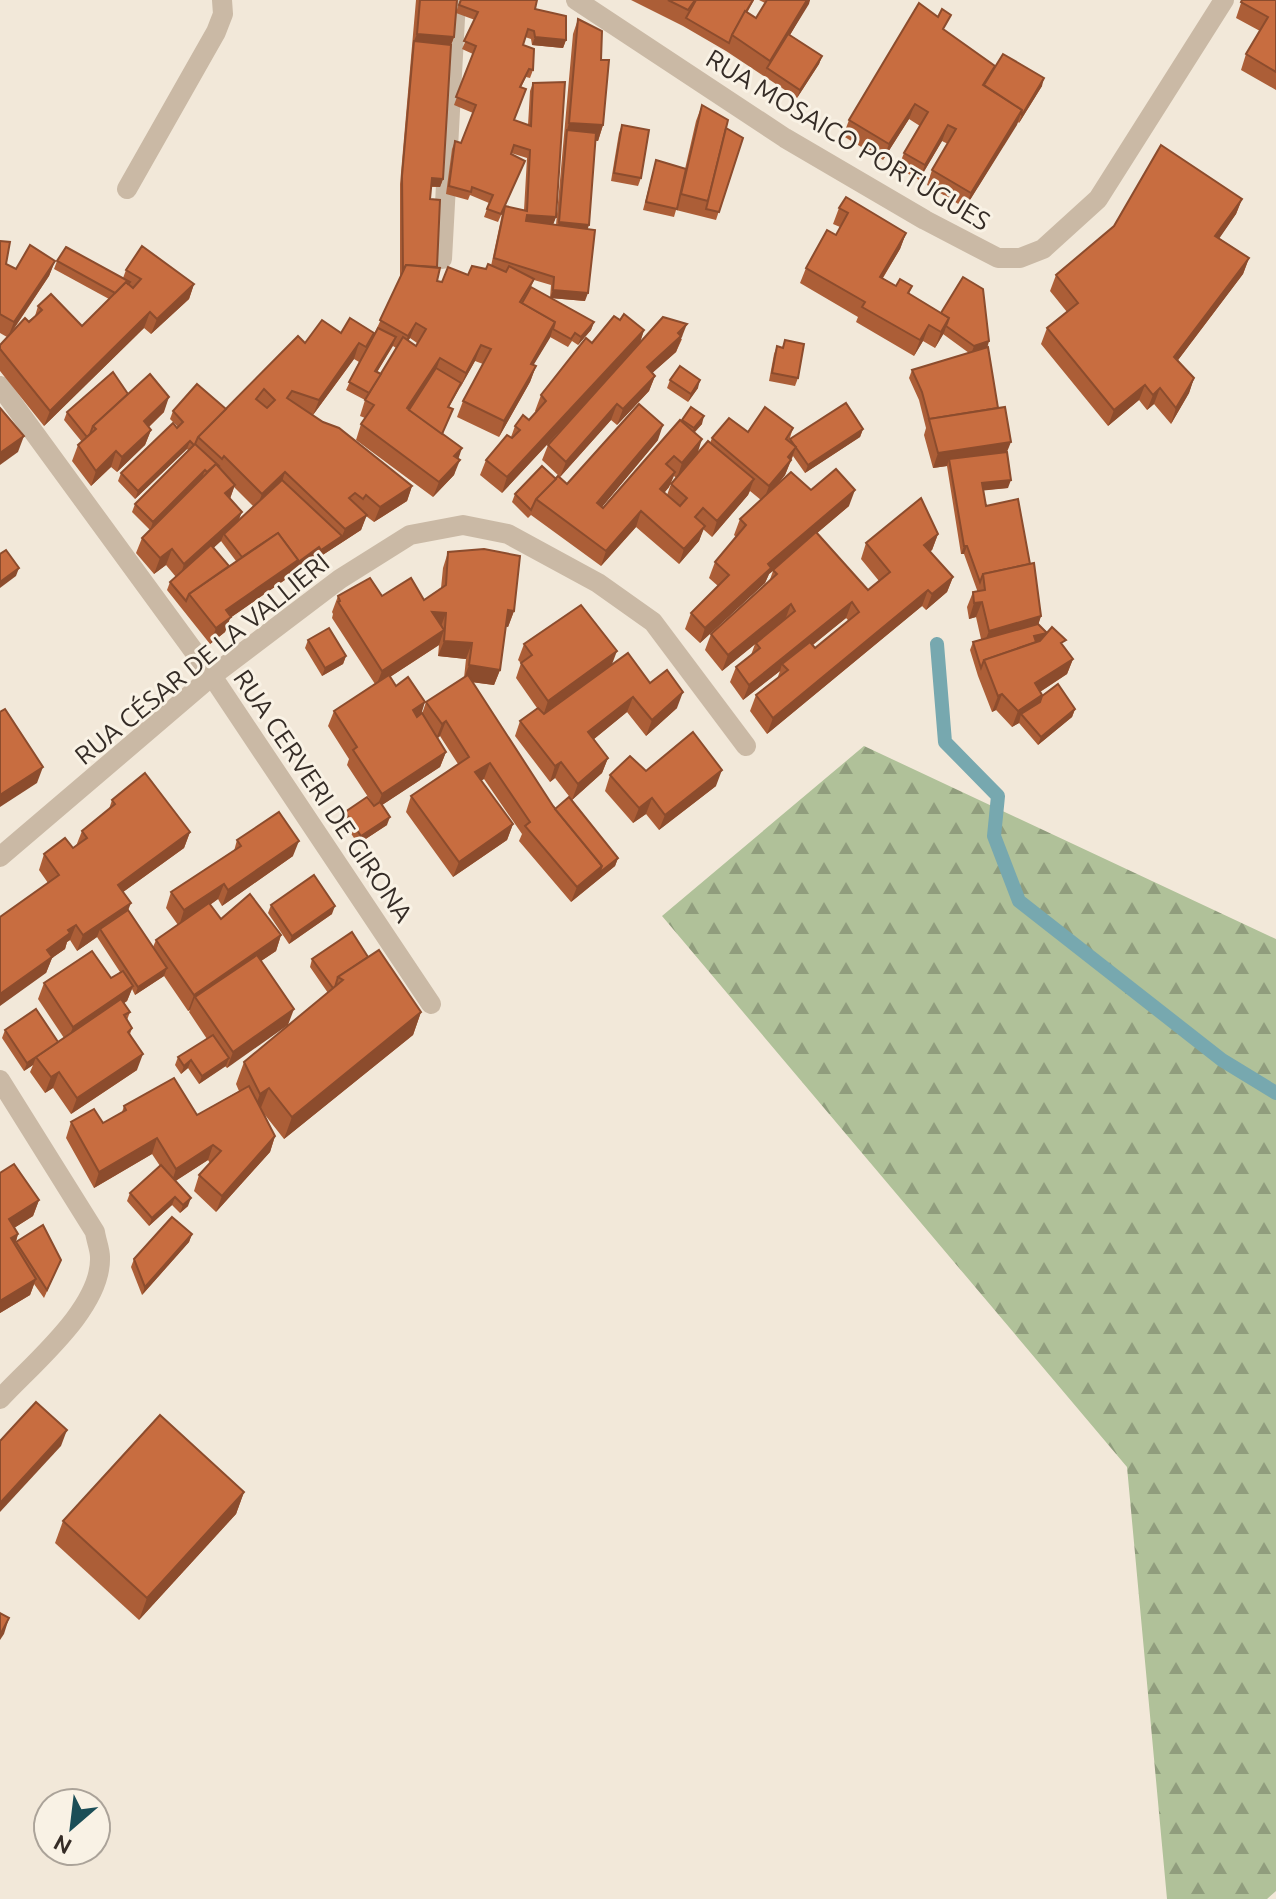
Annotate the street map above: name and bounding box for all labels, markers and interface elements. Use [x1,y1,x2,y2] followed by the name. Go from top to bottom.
[701,43,995,236] street label: RUA MOSAICO PORTUGUES
[68,546,335,770] street label: RUA CÉSAR DE LA VALLIERI
[228,664,419,927] street label: RUA CERVERI DE GIRONA
[32,1787,112,1867] north arrow
[49,1830,75,1860] text: N

